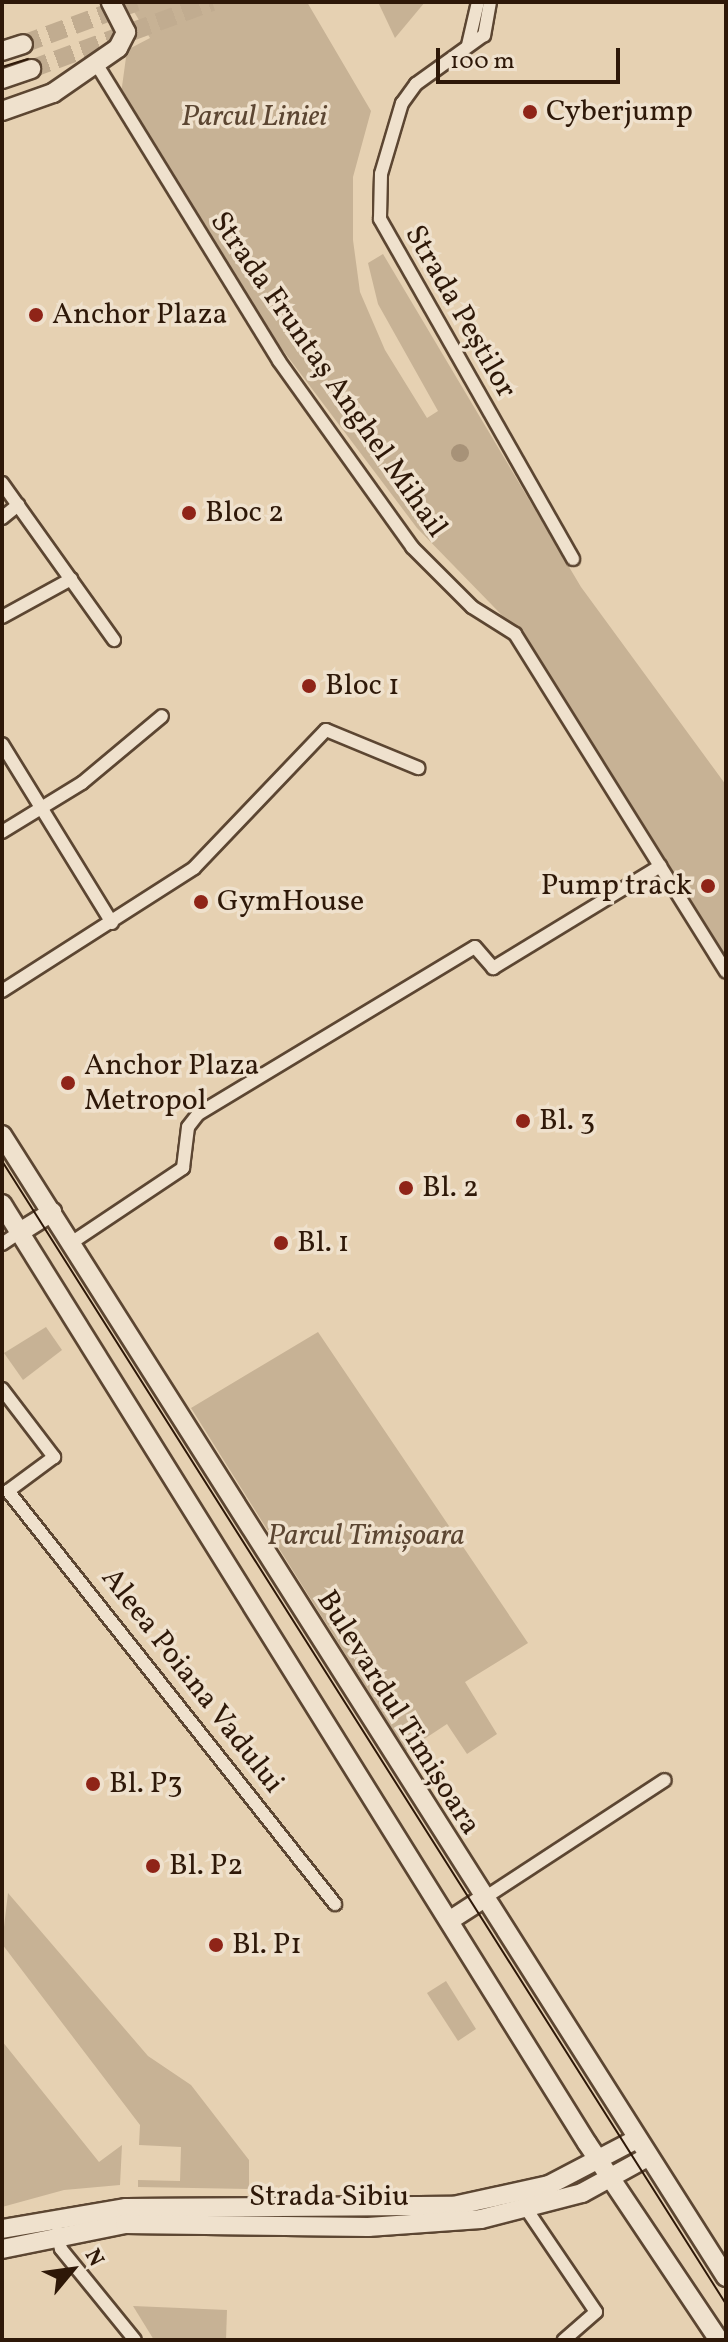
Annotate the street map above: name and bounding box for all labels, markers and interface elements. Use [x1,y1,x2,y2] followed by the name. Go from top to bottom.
[440,32,624,82] scale bar
[450,45,515,79] text: 100 m
[546,94,693,130] place label: Cyberjump
[181,99,327,135] park label: Parcul Liniei
[521,103,539,121] marker: Cyberjump
[202,205,454,545] street label: Strada Fruntaș Anghel Mihail
[396,219,524,405] street label: Strada Peștilor
[52,297,227,333] place label: Anchor Plaza
[27,306,45,324] marker: Anchor Plaza
[205,495,284,531] place label: Bloc 2
[180,504,198,522] marker: Bloc 2
[325,668,400,704] place label: Bloc 1
[300,677,318,695] marker: Bloc 1
[541,868,692,904] place label: Pump track
[699,877,717,895] marker: Pump track
[217,884,364,920] place label: GymHouse
[192,893,210,911] marker: GymHouse
[84,1048,259,1118] place label: Anchor Plaza Metropol
[59,1074,77,1092] marker: Anchor Plaza Metropol
[539,1103,595,1139] place label: Bl. 3
[514,1112,532,1130] marker: Bl. 3
[422,1170,479,1206] place label: Bl. 2
[397,1179,415,1197] marker: Bl. 2
[297,1225,349,1261] place label: Bl. 1
[272,1234,290,1252] marker: Bl. 1
[267,1518,465,1554] park label: Parcul Timișoara
[93,1561,291,1801] street label: Aleea Poiana Vadului
[308,1584,488,1842] street label: Bulevardul Timișoara
[109,1766,183,1802] place label: Bl. P3
[84,1775,102,1793] marker: Bl. P3
[169,1848,243,1884] place label: Bl. P2
[144,1857,162,1875] marker: Bl. P2
[232,1927,302,1963] place label: Bl. P1
[207,1936,225,1954] marker: Bl. P1
[249,2179,409,2215] street label: Strada Sibiu
[32,2230,112,2310] north arrow
[76,2244,111,2273] text: N

